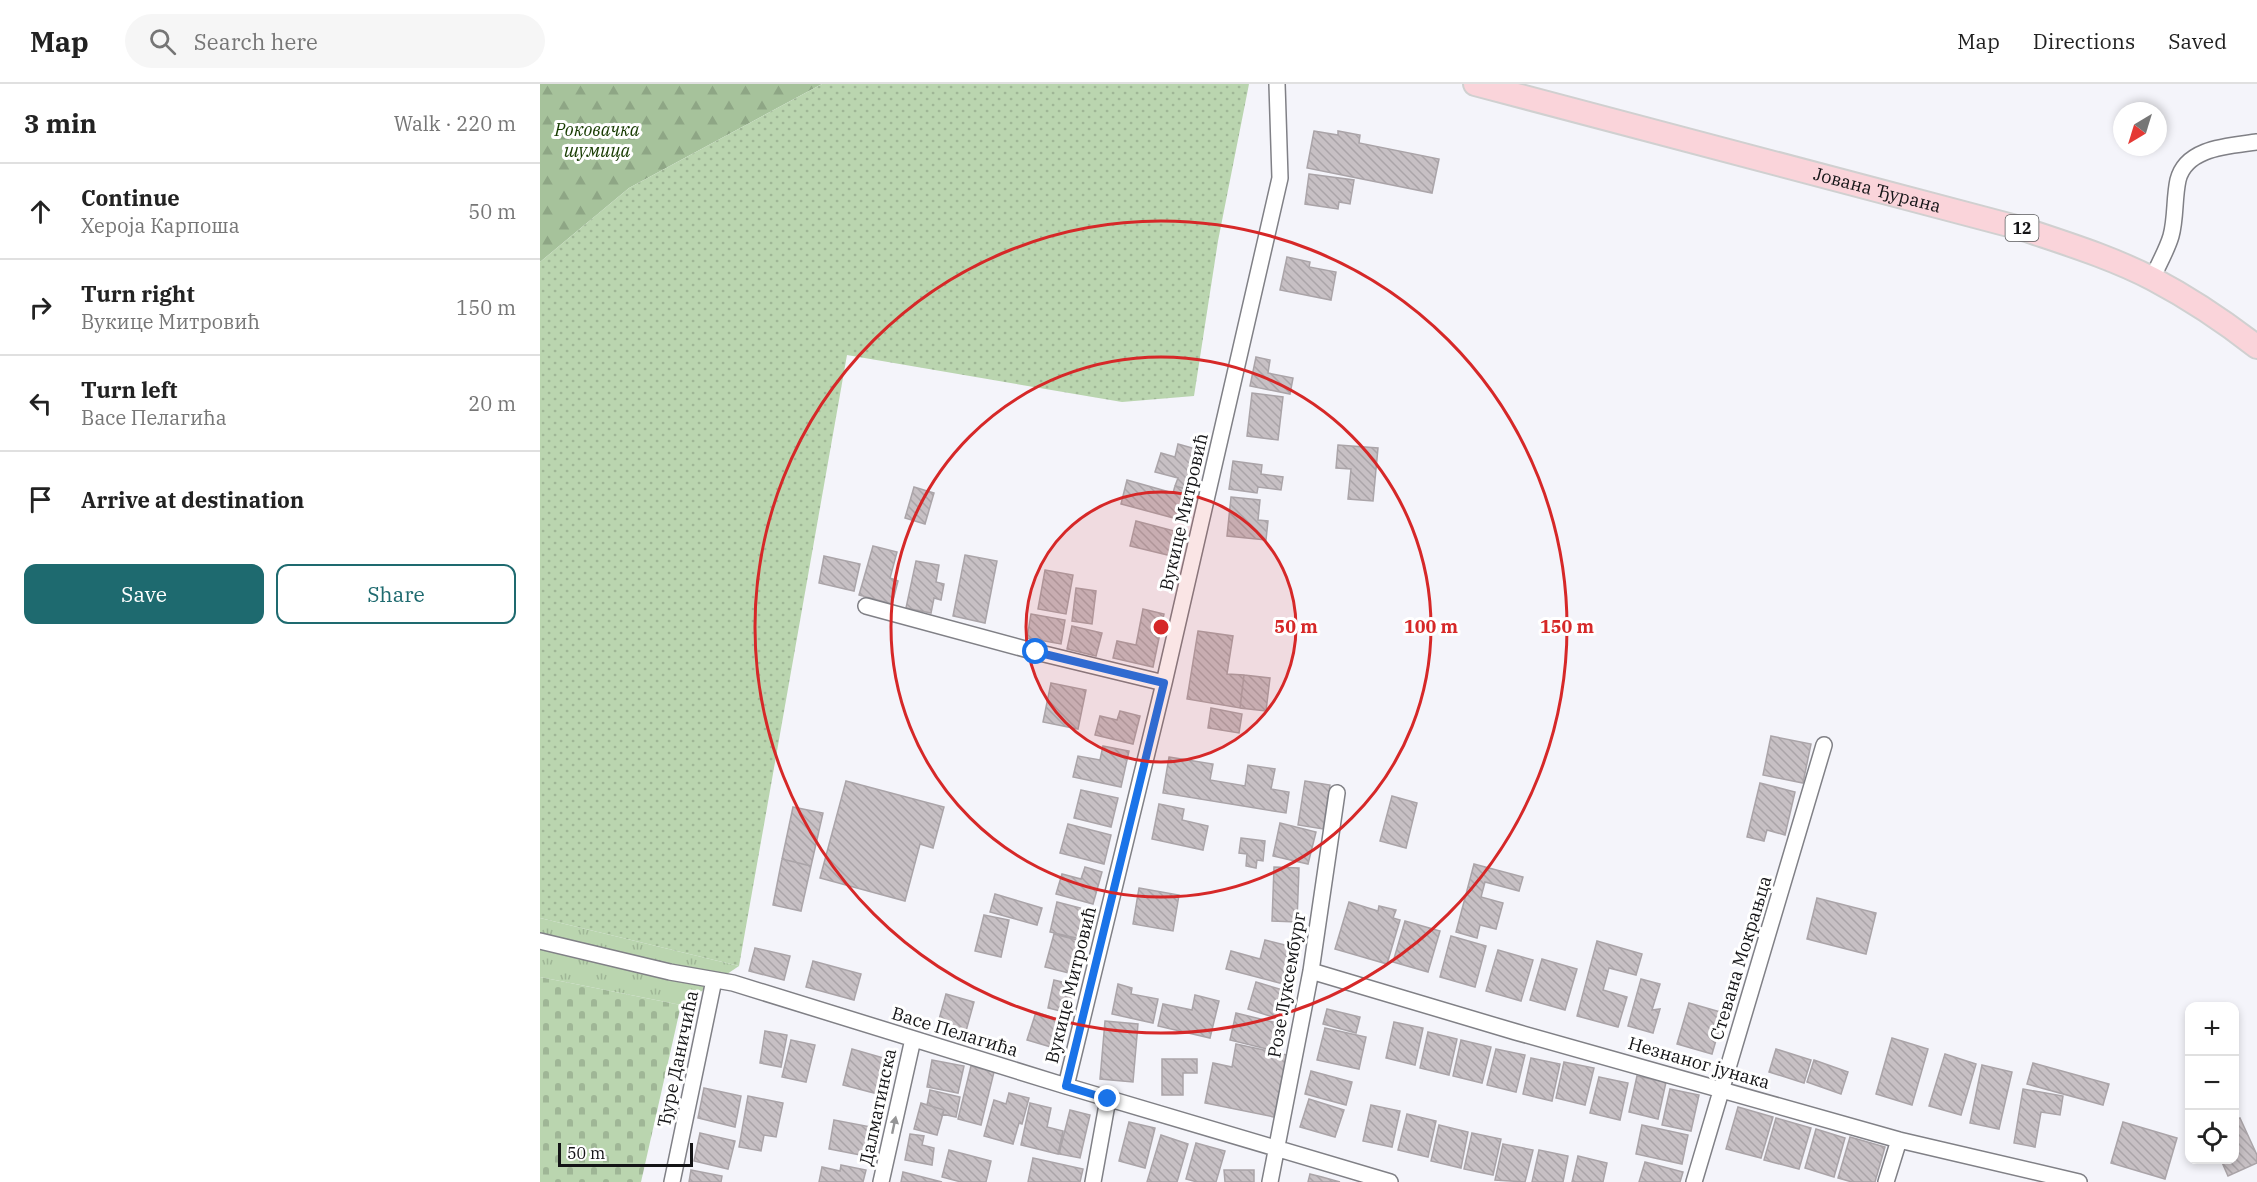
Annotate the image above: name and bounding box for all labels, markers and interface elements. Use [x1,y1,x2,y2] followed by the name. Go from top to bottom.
[125,14,545,68] search box
[30,23,89,60] text: Map
[146,25,179,58] icon: search
[194,27,318,56] text: Search here
[1957,27,2000,55] text: Map
[2033,27,2135,55] text: Directions
[2168,27,2227,55] text: Saved
[2113,102,2167,156] north arrow
[24,106,97,140] text: 3 min
[394,110,516,137] text: Walk · 220 m
[553,118,640,162] park label: Роковачка шумица
[1811,162,1944,218] street label: Јована Ђурана
[81,183,180,212] text: Continue
[24,195,57,228] icon: ahead
[468,198,516,225] text: 50 m
[81,212,240,239] text: Хероја Карпоша
[2006,215,2038,241] road number: 12
[81,279,195,308] text: Turn right
[24,291,57,324] icon: right
[456,294,516,321] text: 150 m
[81,308,260,335] text: Вукице Митровић
[81,375,177,404] text: Turn left
[24,387,57,420] icon: left
[468,390,516,417] text: 20 m
[81,404,227,431] text: Васе Пелагића
[1154,431,1213,593] street label: Вукице Митровић
[24,483,57,516] icon: arrive
[81,485,304,514] text: Arrive at destination
[24,564,264,624] button: Save
[276,564,516,624] button: Share
[1274,615,1318,638] text: 50 m
[1404,615,1459,638] text: 100 m
[1540,615,1595,638] text: 150 m
[1151,617,1171,637] centre of rings
[1022,638,1048,664] route start
[1705,873,1777,1043] street label: Стевана Мокрањца
[1040,904,1101,1066] street label: Вукице Митровић
[1262,910,1311,1060] street label: Розе Луксембург
[652,988,703,1129] street label: Ђуре Даничића
[889,1001,1021,1062] street label: Васе Пелагића
[2185,1002,2239,1164] map controls
[2185,1002,2239,1056] button: +
[1626,1031,1773,1094] street label: Незнаног јунака
[854,1046,901,1168] street label: Далматинска
[2185,1056,2239,1110] button: −
[1094,1085,1120,1111] route end
[2185,1110,2239,1164] button: locate
[889,1116,899,1134] one-way arrow
[558,1140,693,1168] scale bar
[567,1143,605,1163] text: 50 m

